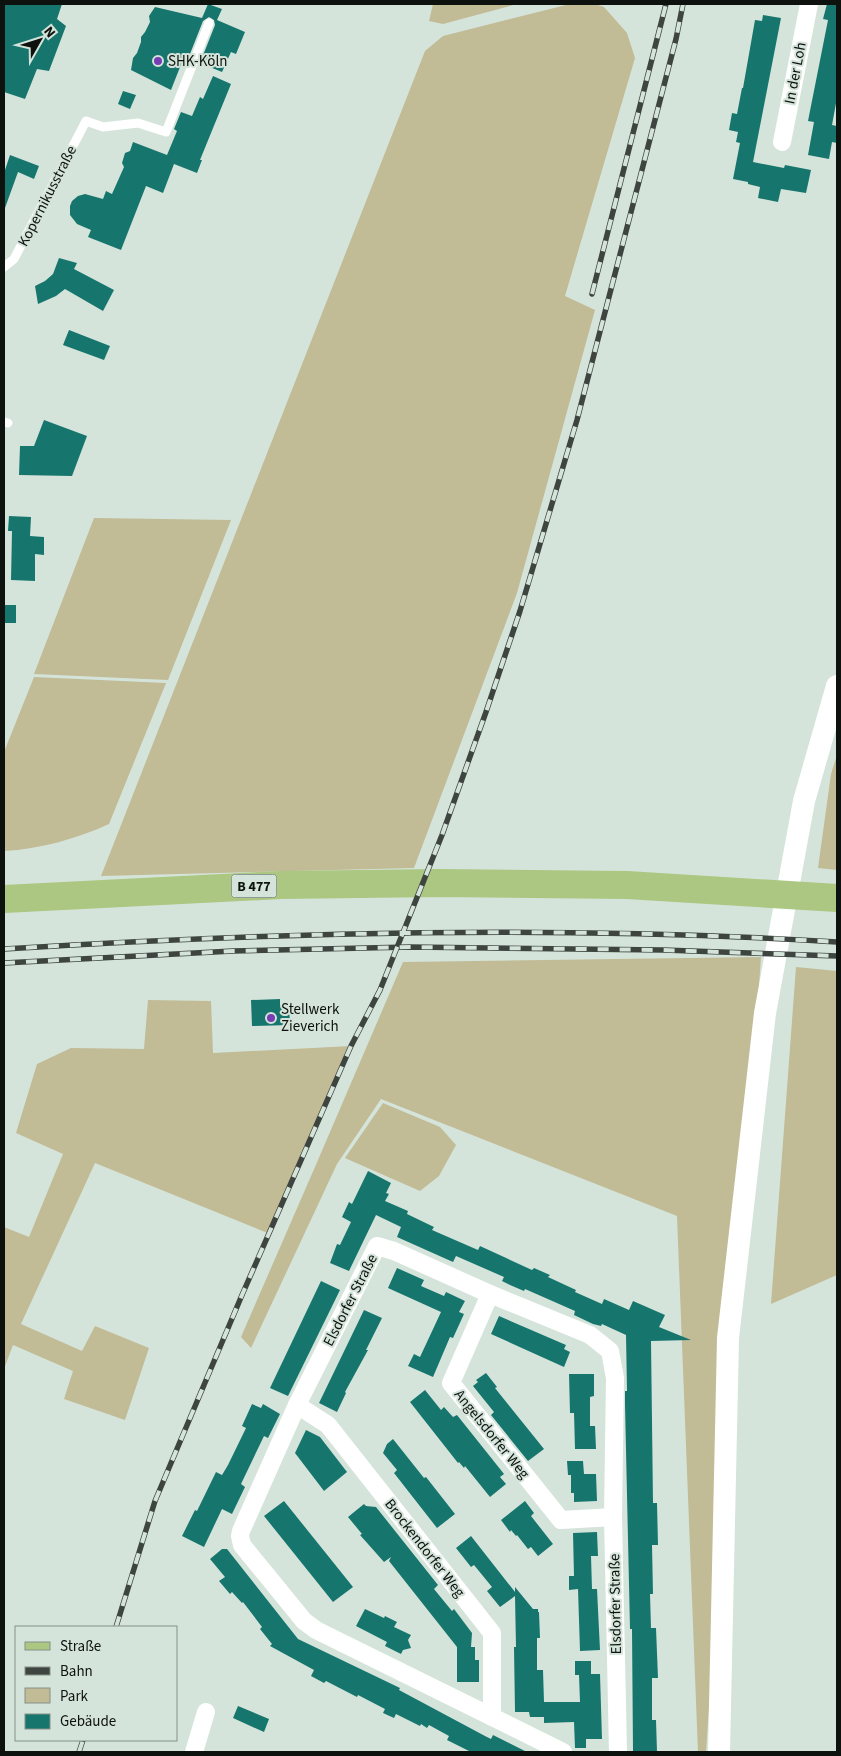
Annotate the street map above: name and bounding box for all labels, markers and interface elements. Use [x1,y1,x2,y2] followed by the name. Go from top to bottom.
[15,15,65,65] north arrow
[39,23,60,42] text: N
[779,40,812,106] street label: In der Loh
[168,51,227,72] place label: SHK-Köln
[152,55,164,67] marker: SHK-Köln
[13,142,82,250] street label: Kopernikusstraße
[232,874,276,898] road number: B 477
[281,999,340,1037] place label: Stellwerk Zieverich
[265,1012,277,1024] marker: Stellwerk Zieverich
[318,1251,383,1350] street label: Elsdorfer Straße
[449,1385,534,1484] street label: Angelsdorfer Weg
[379,1495,470,1602] street label: Brockendorfer Weg
[604,1553,627,1655] street label: Elsdorfer Straße
[15,1626,178,1741] legend
[60,1636,101,1657] text: Straße
[60,1661,93,1682] text: Bahn
[60,1686,89,1707] text: Park
[60,1711,116,1732] text: Gebäude

